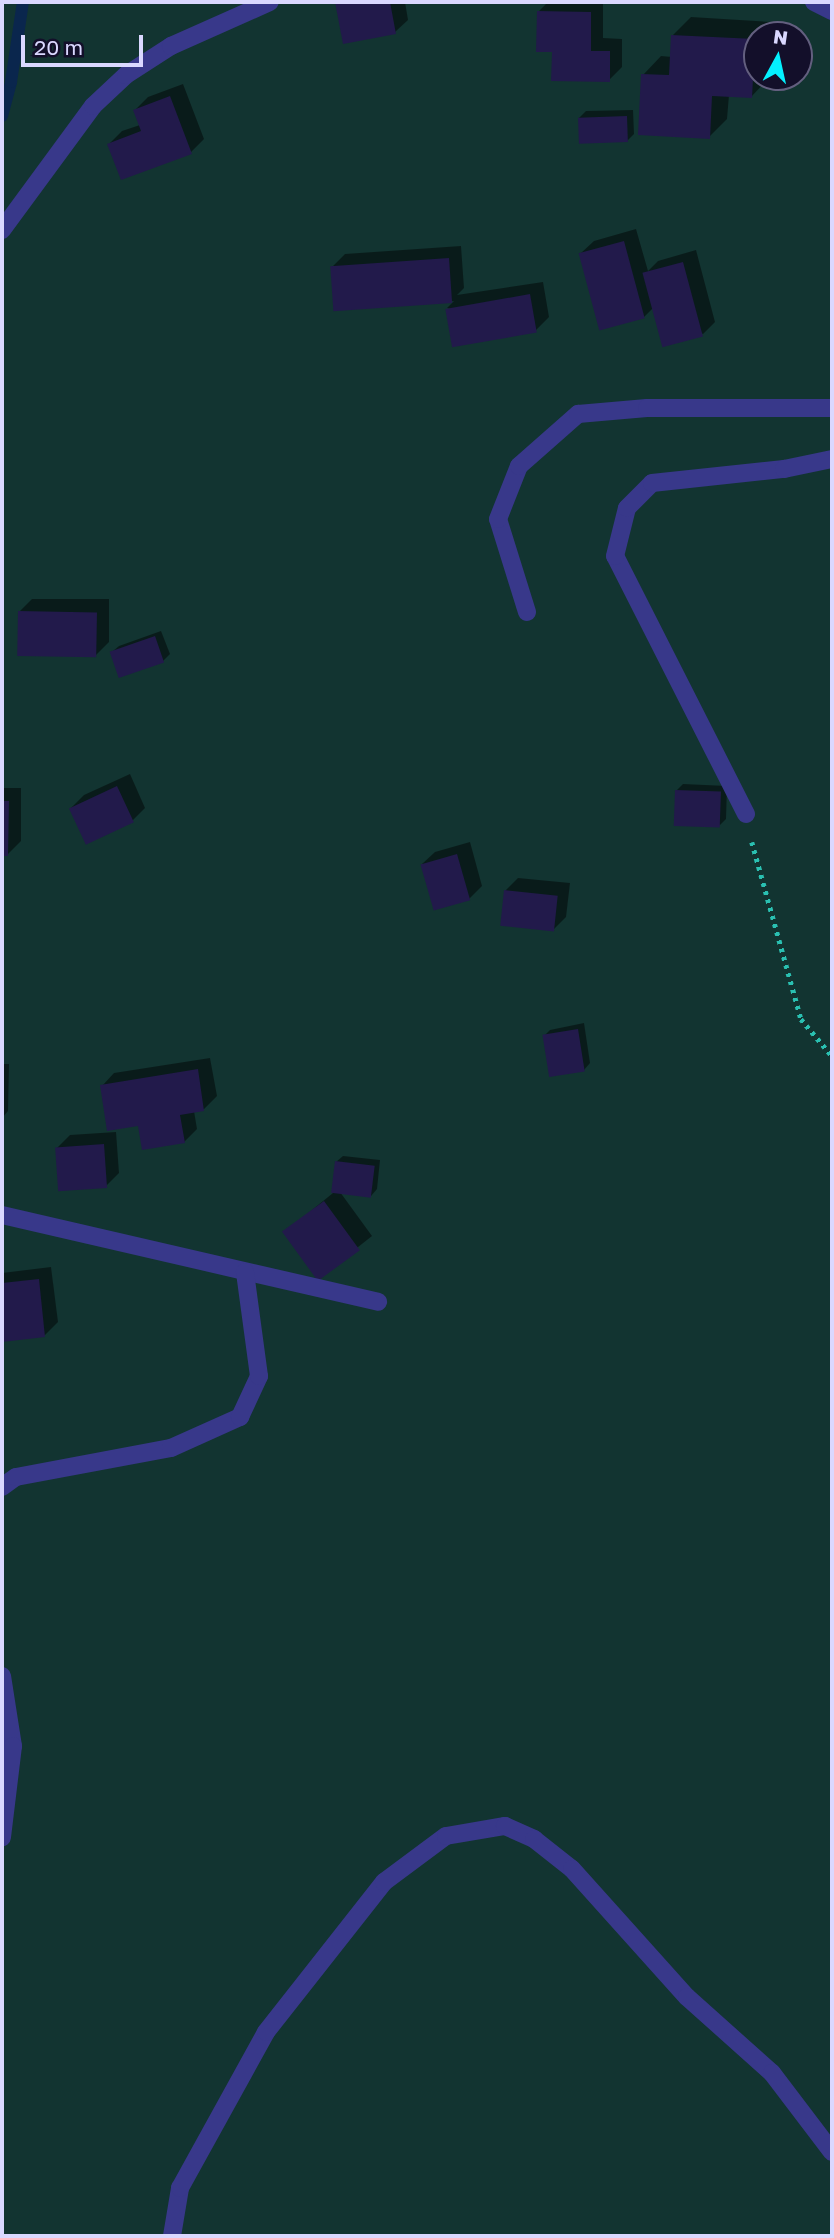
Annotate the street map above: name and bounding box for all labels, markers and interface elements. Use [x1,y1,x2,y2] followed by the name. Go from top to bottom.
[24,21,147,65] scale bar
[743,21,813,91] north arrow
[772,24,789,49] text: N
[34,34,83,60] text: 20 m

